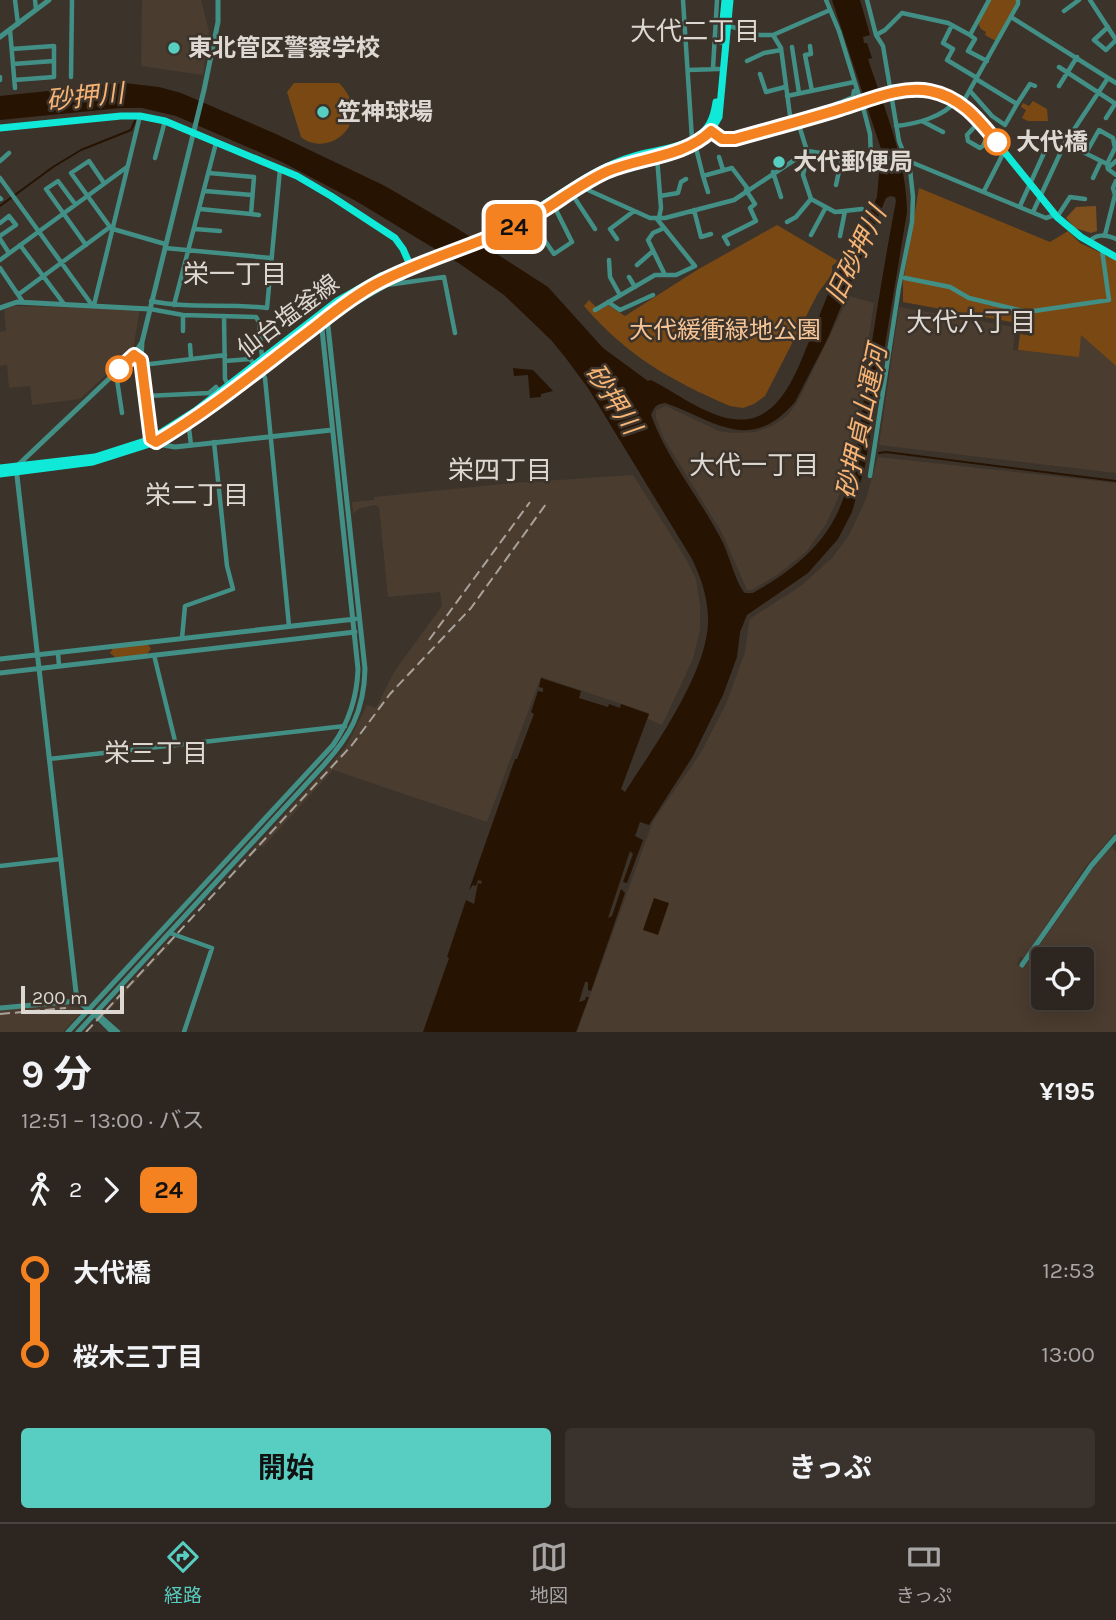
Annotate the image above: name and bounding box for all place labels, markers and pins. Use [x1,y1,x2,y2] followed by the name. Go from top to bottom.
[188,34,380,62] place label: 東北管区警察学校
[166,40,182,56] marker: 東北管区警察学校
[337,98,433,126] place label: 笠神球場
[315,104,331,120] marker: 笠神球場
[1016,128,1088,156] place label: 大代橋
[984,129,1010,155] marker: 大代橋
[793,148,913,176] place label: 大代郵便局
[771,154,787,170] marker: 大代郵便局
[106,356,132,382] unlabelled marker

